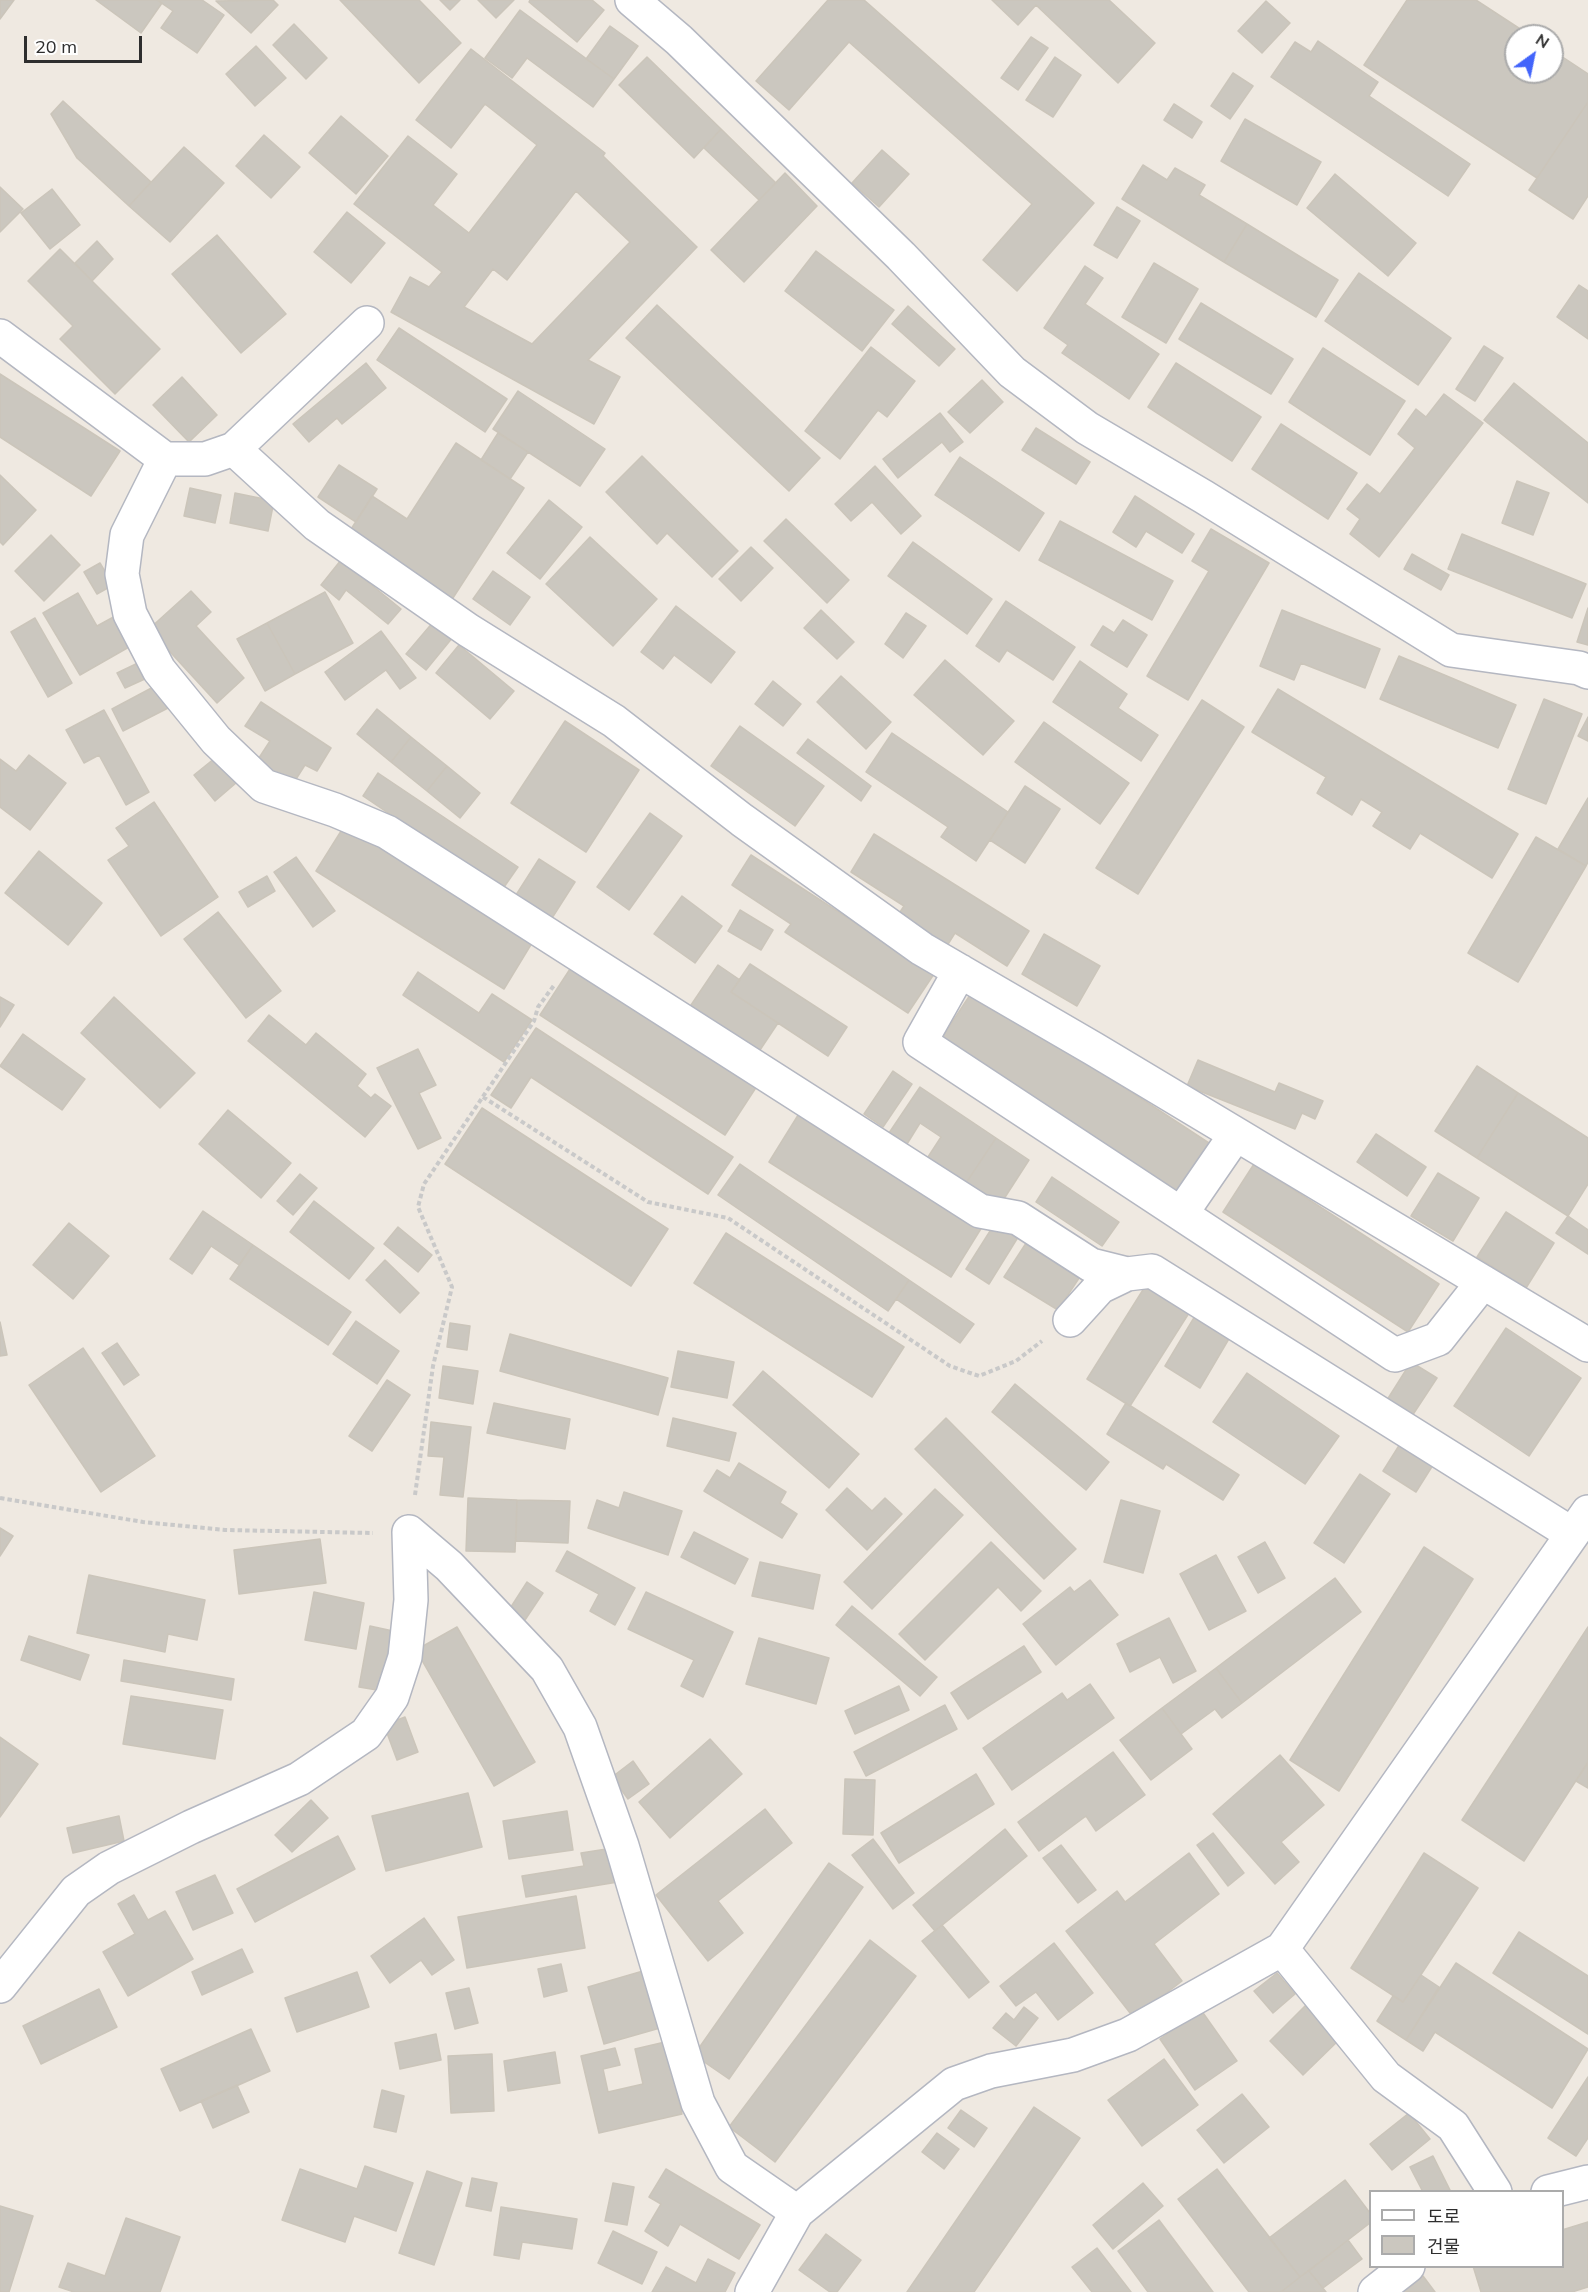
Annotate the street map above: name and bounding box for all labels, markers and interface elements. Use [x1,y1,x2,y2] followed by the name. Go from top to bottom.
[27,24,146,62] scale bar
[1504,24,1564,84] north arrow
[1532,29,1553,52] text: N
[35,35,77,58] text: 20 m
[1369,2190,1564,2268] legend
[1427,2205,1460,2228] text: 도로
[1427,2235,1460,2258] text: 건물

